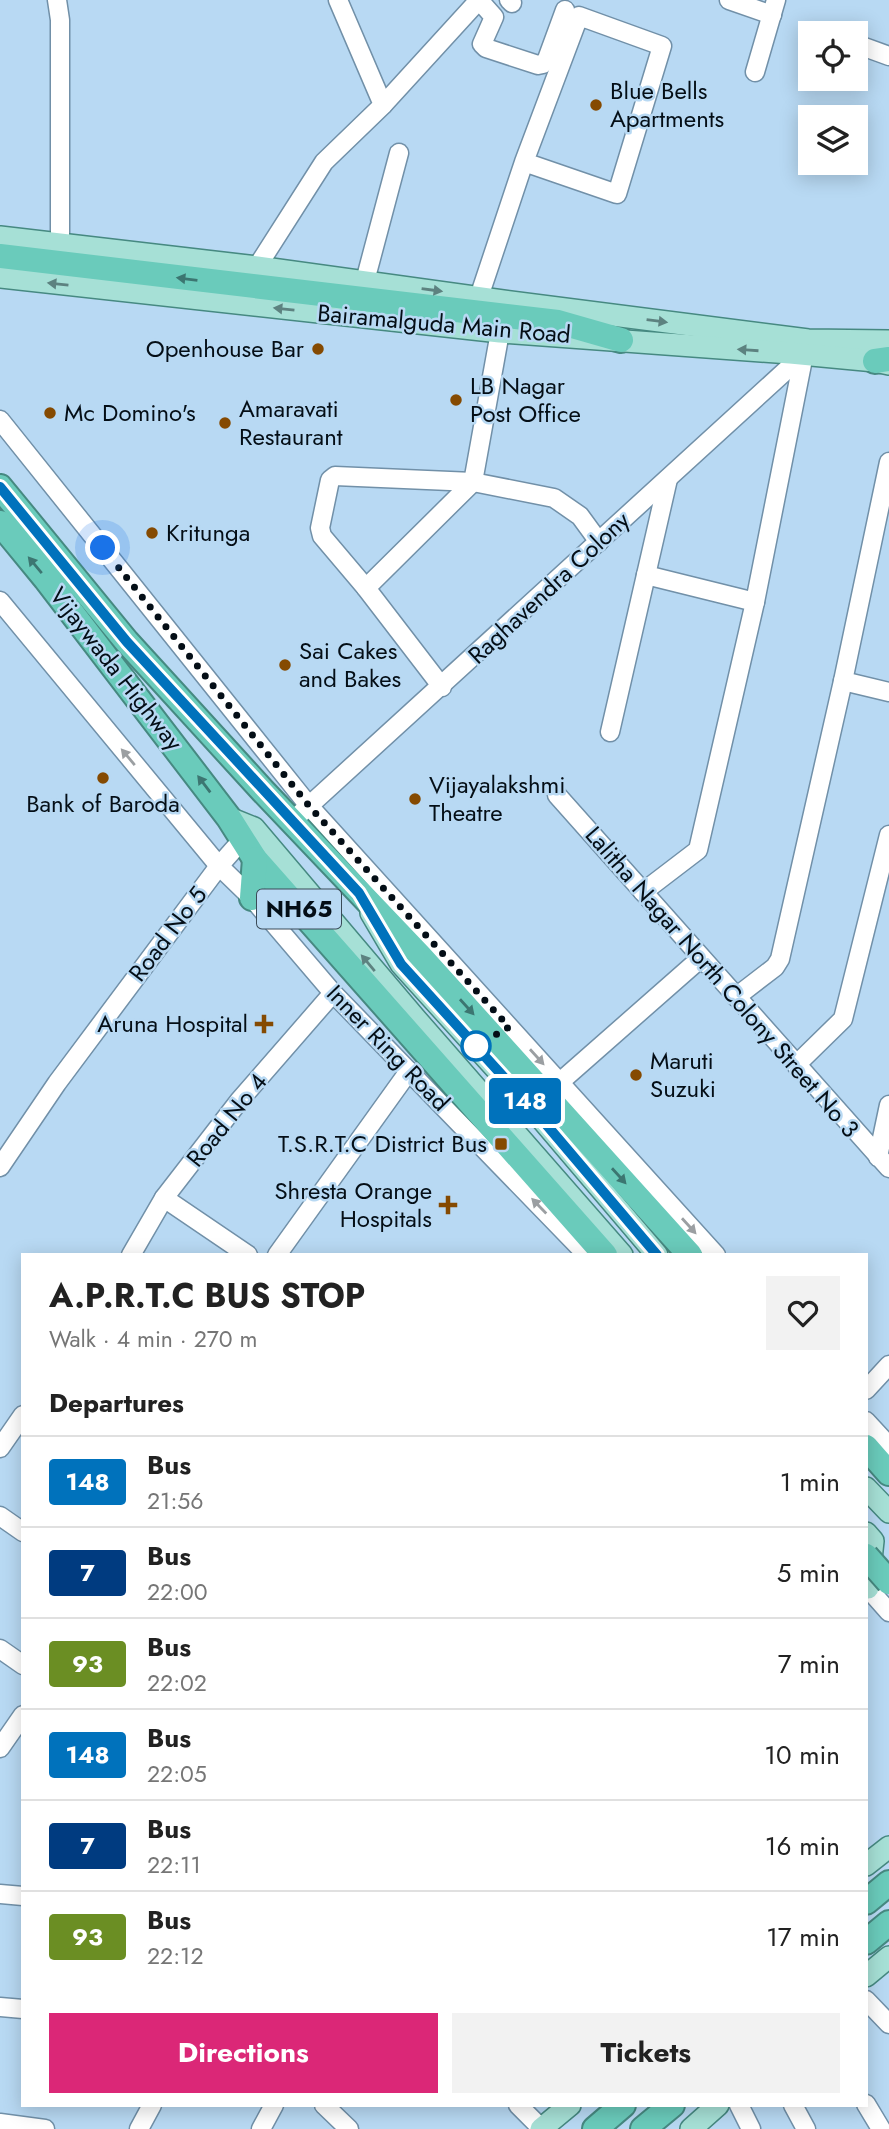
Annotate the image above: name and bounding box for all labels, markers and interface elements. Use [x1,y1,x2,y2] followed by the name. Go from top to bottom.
[798,21,868,175] map controls
[798,21,868,91] button: locate
[610,73,724,136] place label: Blue Bells Apartments
[588,97,604,113] marker: Blue Bells Apartments
[798,105,868,175] button: layers
[176,273,198,284] one-way arrow
[47,279,69,290] one-way arrow
[421,285,443,296] one-way arrow
[316,295,572,352] street label: Bairamalguda Main Road
[273,303,295,314] one-way arrow
[647,315,669,326] one-way arrow
[146,331,305,366] place label: Openhouse Bar
[310,341,326,357] marker: Openhouse Bar
[737,344,759,355] one-way arrow
[470,368,581,431] place label: LB Nagar Post Office
[239,391,343,454] place label: Amaravati Restaurant
[448,392,464,408] marker: LB Nagar Post Office
[64,395,196,430] place label: Mc Domino's
[42,405,58,421] marker: Mc Domino's
[217,415,233,431] marker: Amaravati Restaurant
[460,503,638,672] street label: Raghavendra Colony
[166,515,250,550] place label: Kritunga
[144,525,160,541] marker: Kritunga
[85,530,120,565] your location
[28,556,43,573] one-way arrow
[41,580,192,758] street label: Vijaywada Highway
[299,633,401,696] place label: Sai Cakes and Bakes
[277,657,293,673] marker: Sai Cakes and Bakes
[120,748,136,766] one-way arrow
[429,767,565,830] place label: Vijayalakshmi Theatre
[95,770,111,786] marker: Bank of Baroda
[197,775,211,793] one-way arrow
[26,786,180,821] place label: Bank of Baroda
[407,791,423,807] marker: Vijayalakshmi Theatre
[577,818,868,1145] street label: Lalitha Nagar North Colony Street No 3
[120,879,215,989] street label: Road No 5
[257,890,341,928] road number: NH65
[360,954,376,972] one-way arrow
[319,977,458,1119] street label: Inner Ring Road
[459,999,474,1016] one-way arrow
[97,1006,248,1041] place label: Aruna Hospital
[254,1014,274,1034] marker: Aruna Hospital
[461,1031,491,1061] unlabelled marker
[650,1043,716,1106] place label: Maruti Suzuki
[529,1048,545,1066] one-way arrow
[178,1065,275,1174] street label: Road No 4
[628,1067,644,1083] marker: Maruti Suzuki
[485,1078,565,1124] line badge: 148
[503,1083,547,1118] text: 148
[278,1126,487,1161] place label: T.S.R.T.C District Bus
[493,1136,509,1152] marker: T.S.R.T.C District Bus
[611,1167,627,1185] one-way arrow
[274,1173,432,1236] place label: Shresta Orange Hospitals
[438,1195,458,1215] marker: Shresta Orange Hospitals
[531,1197,548,1214] one-way arrow
[681,1217,697,1234] one-way arrow
[49,1272,365,1319] text: A.P.R.T.C BUS STOP
[766,1276,840,1350] button: heart
[49,1322,257,1356] text: Walk · 4 min · 270 m
[49,1384,184,1422] text: Departures
[147,1446,191,1484] text: Bus
[780,1463,840,1501] text: 1 min
[65,1464,110,1499] text: 148
[147,1484,204,1518] text: 21:56
[147,1537,191,1575] text: Bus
[777,1554,840,1592] text: 5 min
[80,1555,95,1590] text: 7
[147,1575,208,1609] text: 22:00
[147,1628,191,1666] text: Bus
[778,1645,840,1683] text: 7 min
[72,1646,103,1681] text: 93
[147,1666,207,1700] text: 22:02
[147,1719,191,1757] text: Bus
[764,1736,840,1774] text: 10 min
[65,1737,110,1772] text: 148
[147,1757,207,1791] text: 22:05
[147,1810,191,1848] text: Bus
[765,1827,840,1865] text: 16 min
[80,1828,95,1863] text: 7
[147,1848,201,1882] text: 22:11
[147,1901,191,1939] text: Bus
[766,1918,840,1956] text: 17 min
[72,1919,103,1954] text: 93
[147,1939,204,1973] text: 22:12
[49,2013,438,2093] button: Directions
[452,2013,840,2093] button: Tickets

